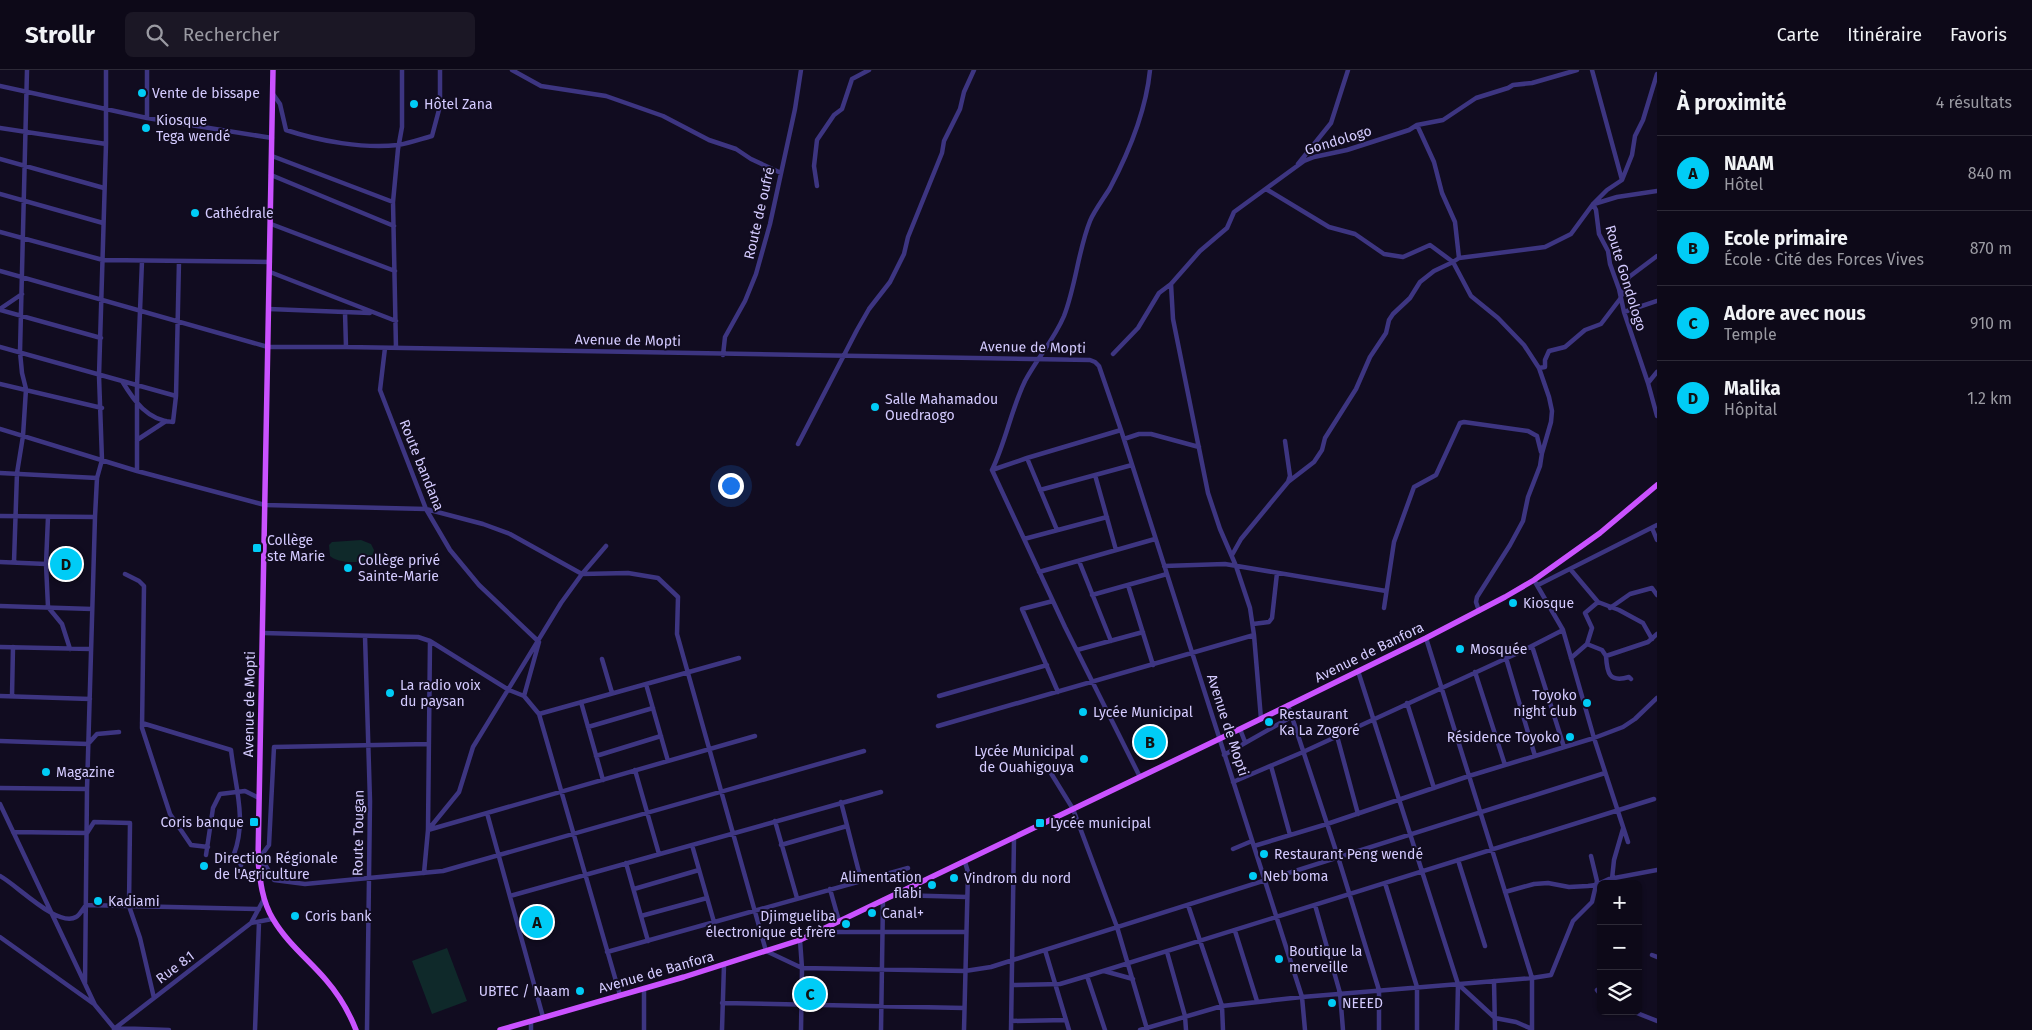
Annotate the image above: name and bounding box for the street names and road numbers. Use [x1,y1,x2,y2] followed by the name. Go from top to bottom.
[1303,122,1374,159] street label: Gondologo
[741,165,778,261] street label: Route de oufré
[1601,223,1650,333] street label: Route Gondologo
[575,331,681,350] street label: Avenue de Mopti
[980,338,1086,357] street label: Avenue de Mopti
[396,417,448,513] street label: Route bandana
[1312,619,1427,686] street label: Avenue de Banfora
[240,651,259,757] street label: Avenue de Mopti
[1203,672,1252,778] street label: Avenue de Mopti
[349,790,368,876] street label: Route Tougan
[153,947,198,987] street label: Rue 8.1
[596,948,716,997] street label: Avenue de Banfora

